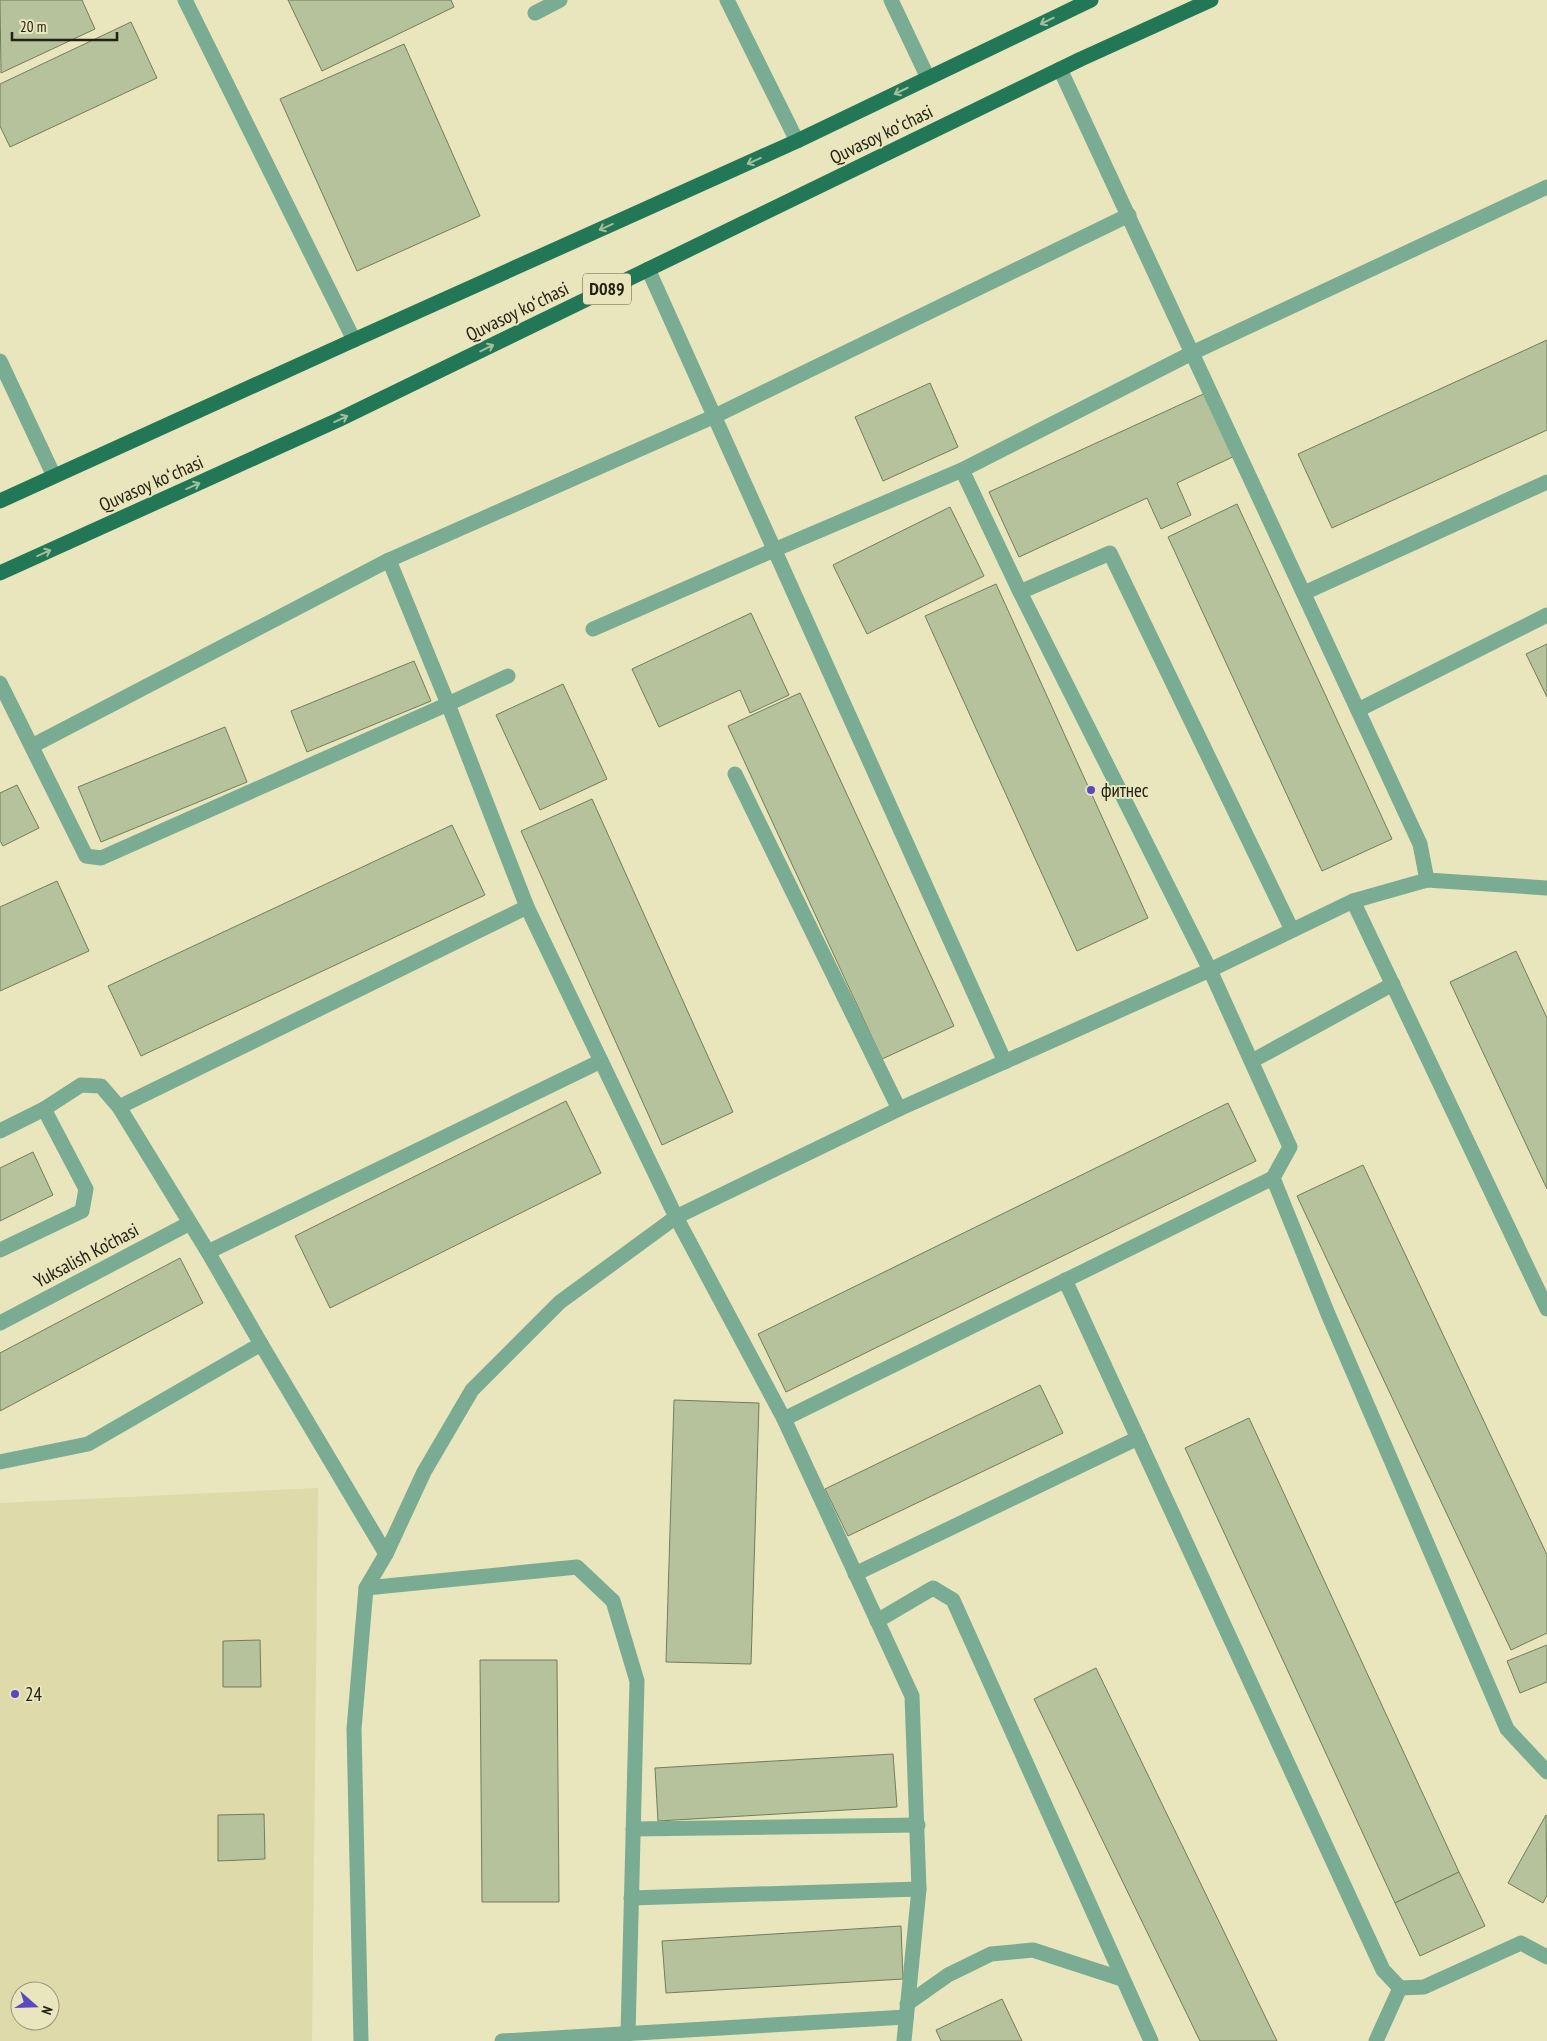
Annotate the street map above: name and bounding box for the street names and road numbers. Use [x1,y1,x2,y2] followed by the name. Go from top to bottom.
[826,99,936,169] street label: Quvasoy koʻchasi
[583,274,631,304] road number: D089
[462,276,572,346] street label: Quvasoy koʻchasi
[95,449,207,517] street label: Quvasoy koʻchasi
[29,1217,143,1293] street label: Yuksalish Ko’chasi

